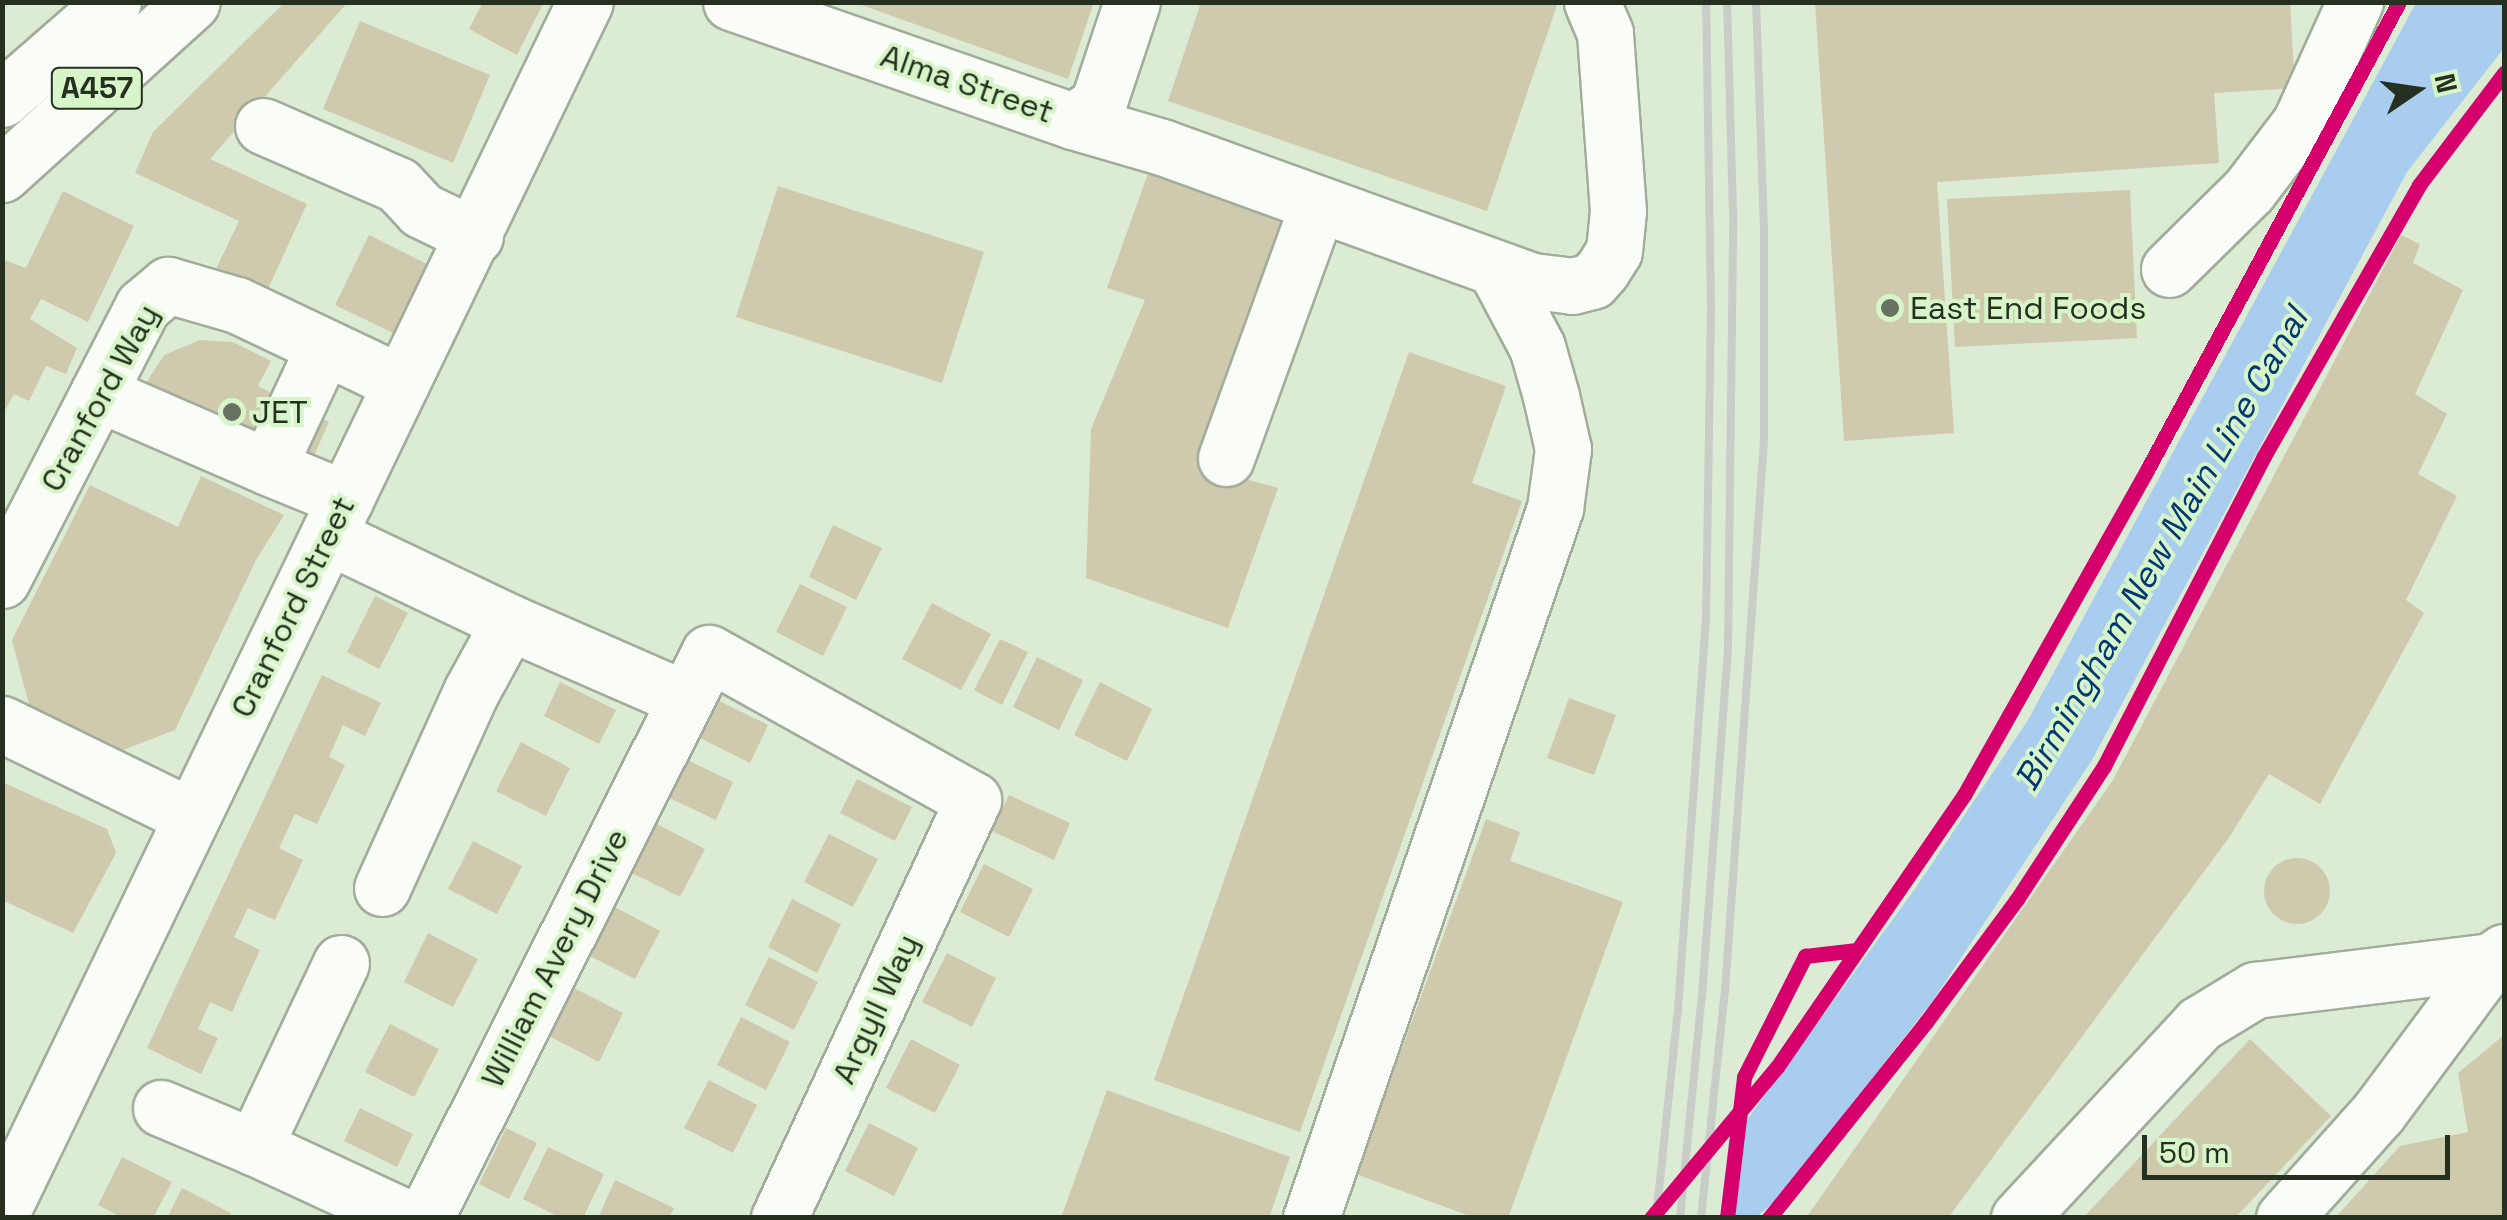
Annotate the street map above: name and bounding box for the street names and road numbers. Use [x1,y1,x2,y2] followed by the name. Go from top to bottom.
[876,37,1058,131] street label: Alma Street
[49,63,144,113] road number: A457
[33,298,167,498] street label: Cranford Way
[223,490,363,724] street label: Cranford Street
[473,822,637,1094] street label: William Avery Drive
[825,928,927,1090] street label: Argyll Way

